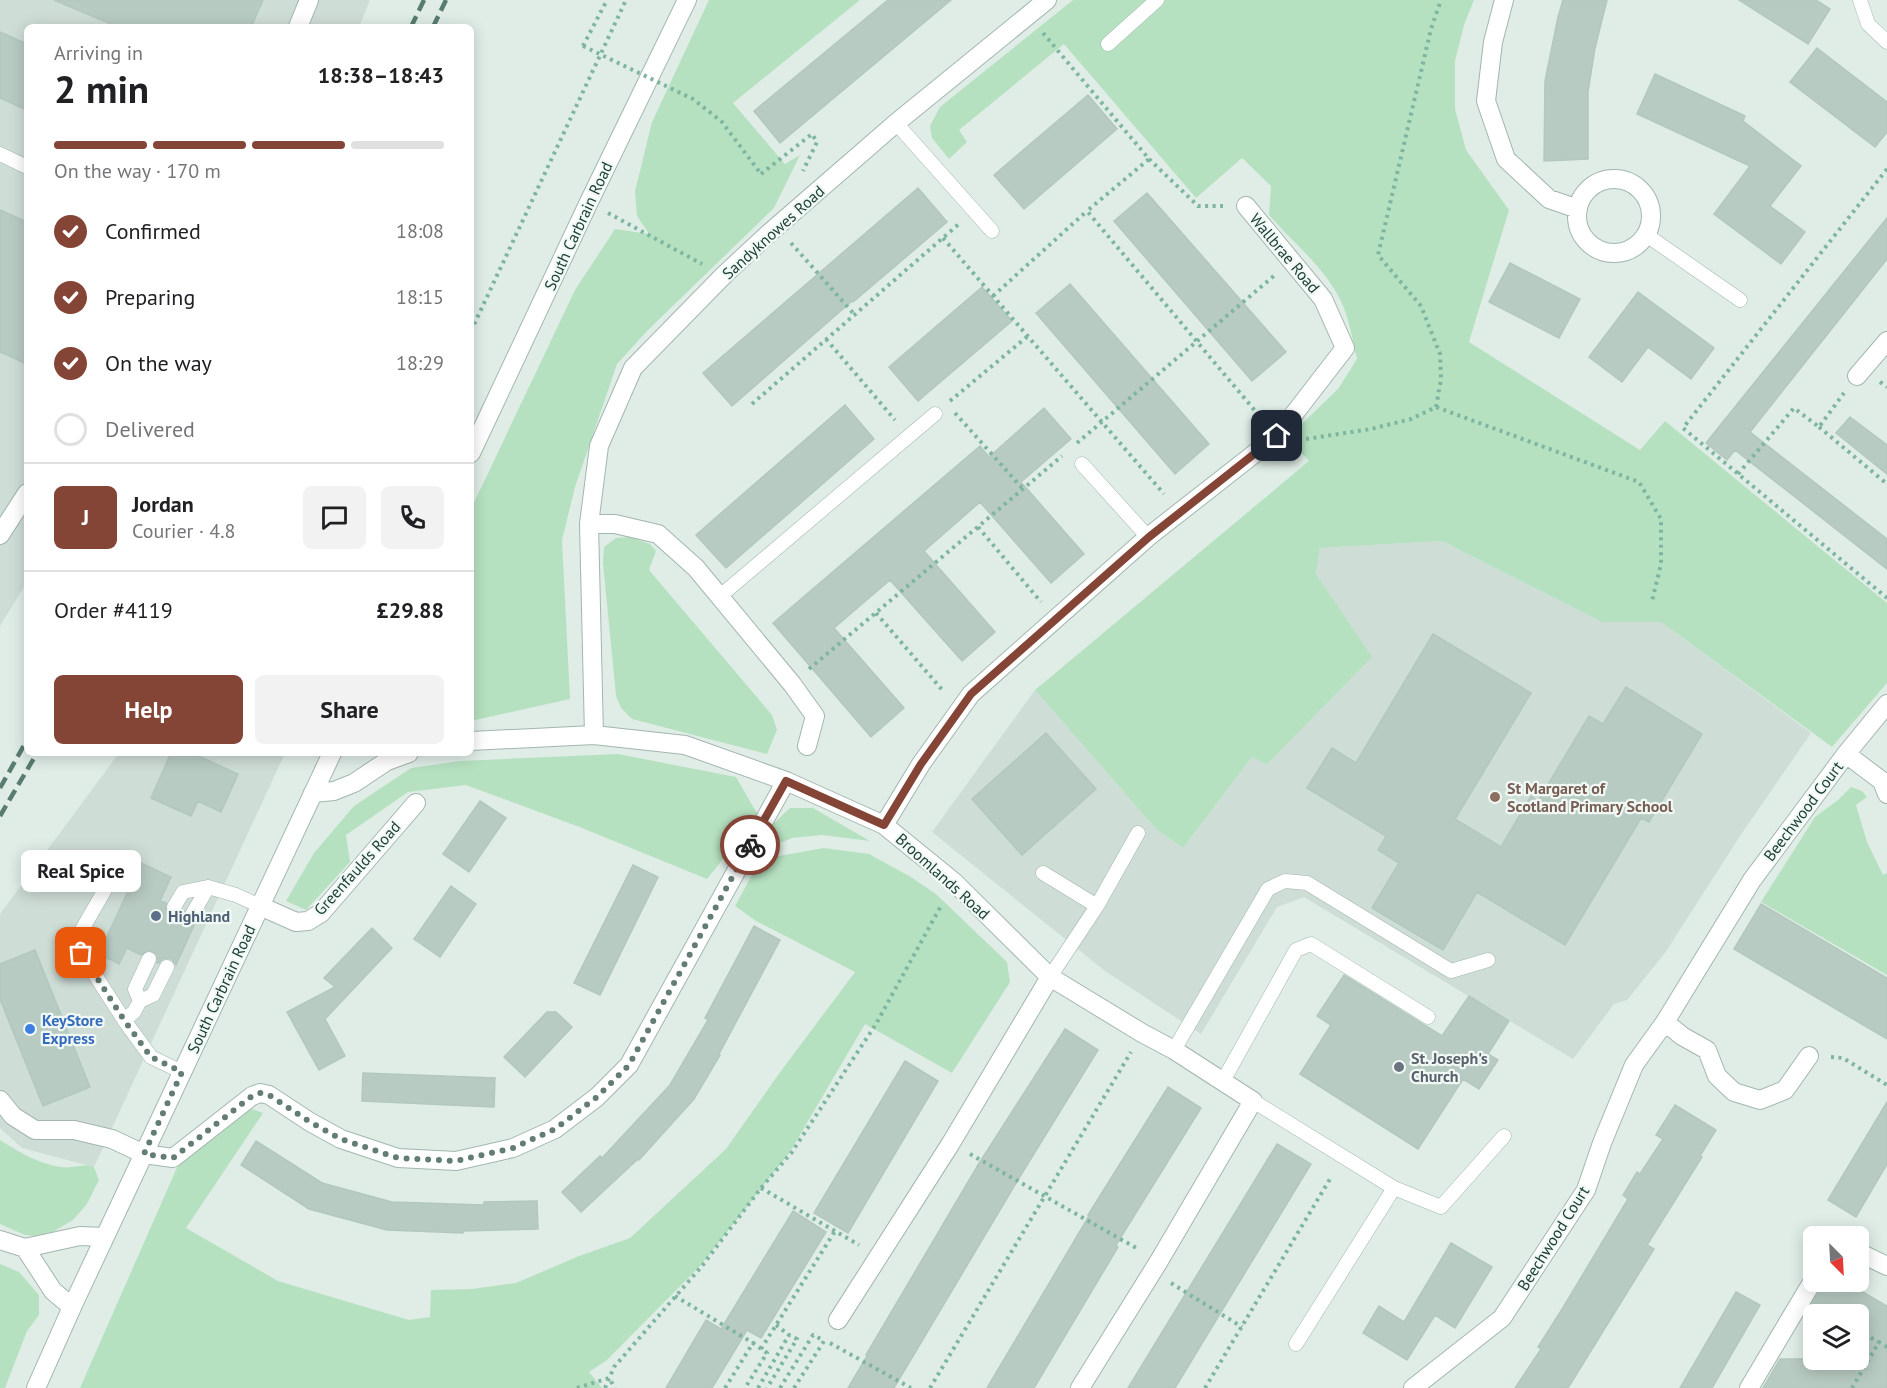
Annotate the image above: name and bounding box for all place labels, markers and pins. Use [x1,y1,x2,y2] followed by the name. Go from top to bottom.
[1251,410,1302,461] pin
[1507,778,1673,816] place label: St Margaret of Scotland Primary School
[1488,790,1502,804] marker: St Margaret of Scotland Primary School
[21,851,141,893] callout: Real Spice
[168,906,230,926] place label: Highland
[149,909,163,923] marker: Highland
[55,927,106,978] pin
[42,1010,103,1048] place label: KeyStore Express
[23,1022,37,1036] marker: KeyStore Express
[1411,1048,1488,1086] place label: St. Joseph's Church
[1392,1060,1406,1074] marker: St. Joseph's Church

